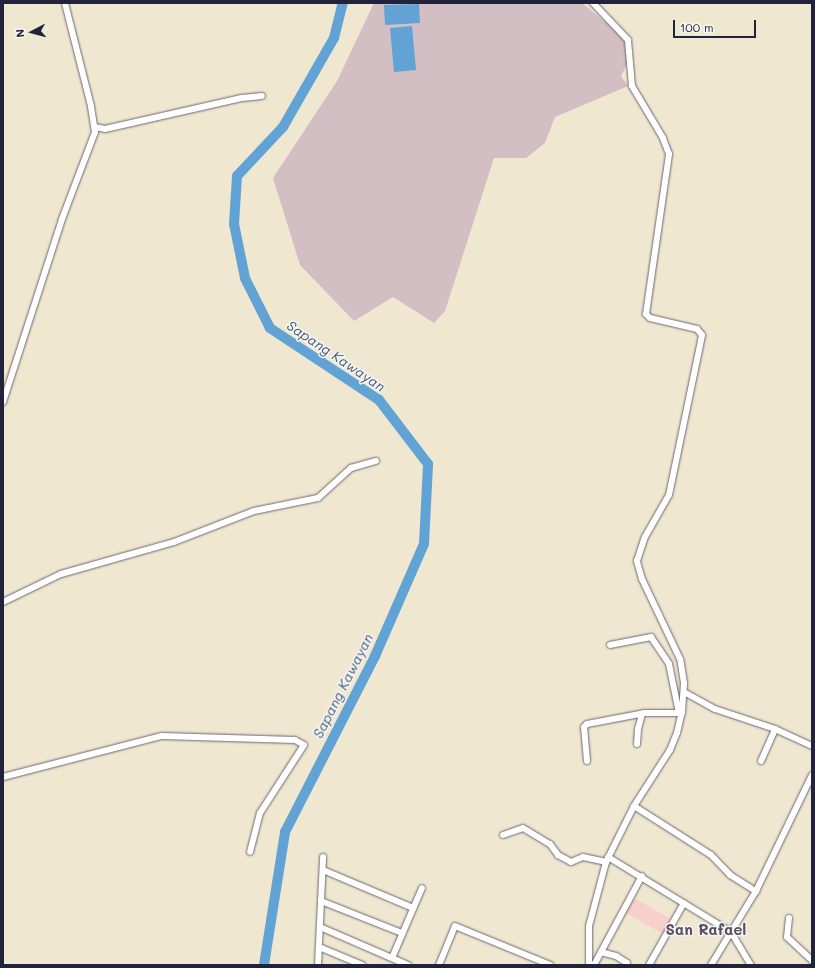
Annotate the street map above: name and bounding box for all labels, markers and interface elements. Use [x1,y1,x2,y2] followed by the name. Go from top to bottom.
[12,12,52,52] north arrow
[675,12,758,38] scale bar
[680,19,714,35] text: 100 m
[12,28,27,38] text: N
[284,317,388,395] water label: Sapang Kawayan
[309,631,377,741] water label: Sapang Kawayan
[666,921,746,939] district label: San Rafael

